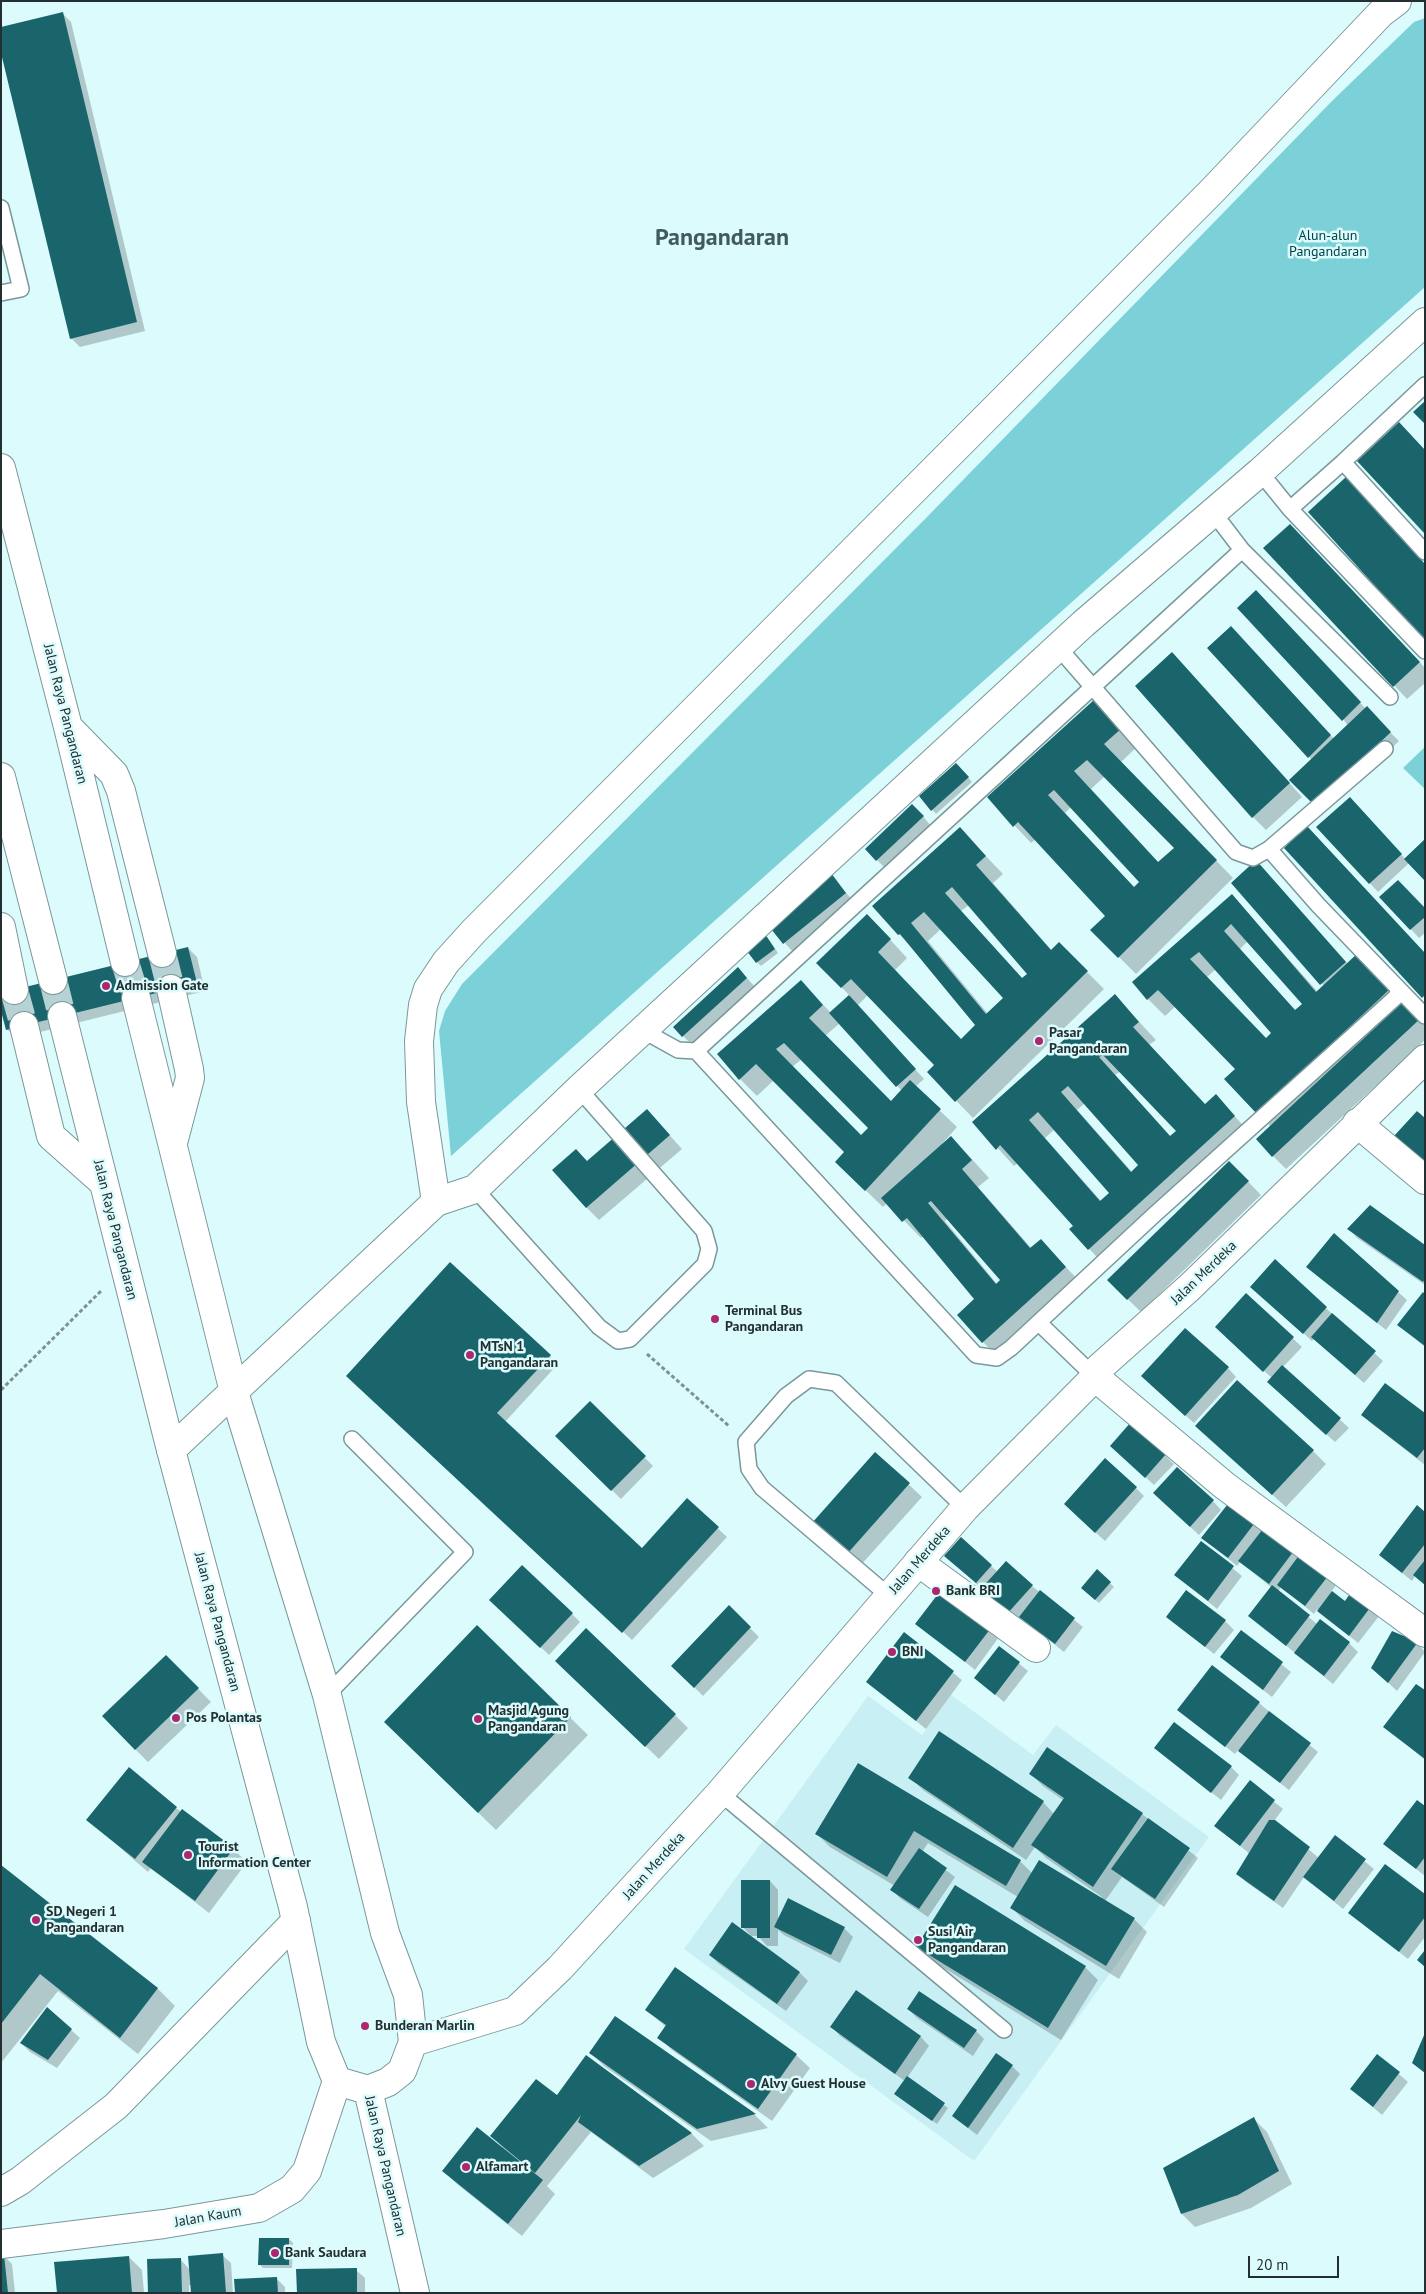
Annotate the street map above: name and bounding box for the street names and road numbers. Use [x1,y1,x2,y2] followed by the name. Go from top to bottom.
[39,642,91,786] street label: Jalan Raya Pangandaran
[89,1158,141,1302] street label: Jalan Raya Pangandaran
[1168,1238,1240,1308] street label: Jalan Merdeka
[886,1523,954,1597] street label: Jalan Merdeka
[190,1550,244,1694] street label: Jalan Raya Pangandaran
[619,1829,689,1903] street label: Jalan Merdeka
[361,2094,409,2238] street label: Jalan Raya Pangandaran
[173,2203,243,2231] street label: Jalan Kaum

